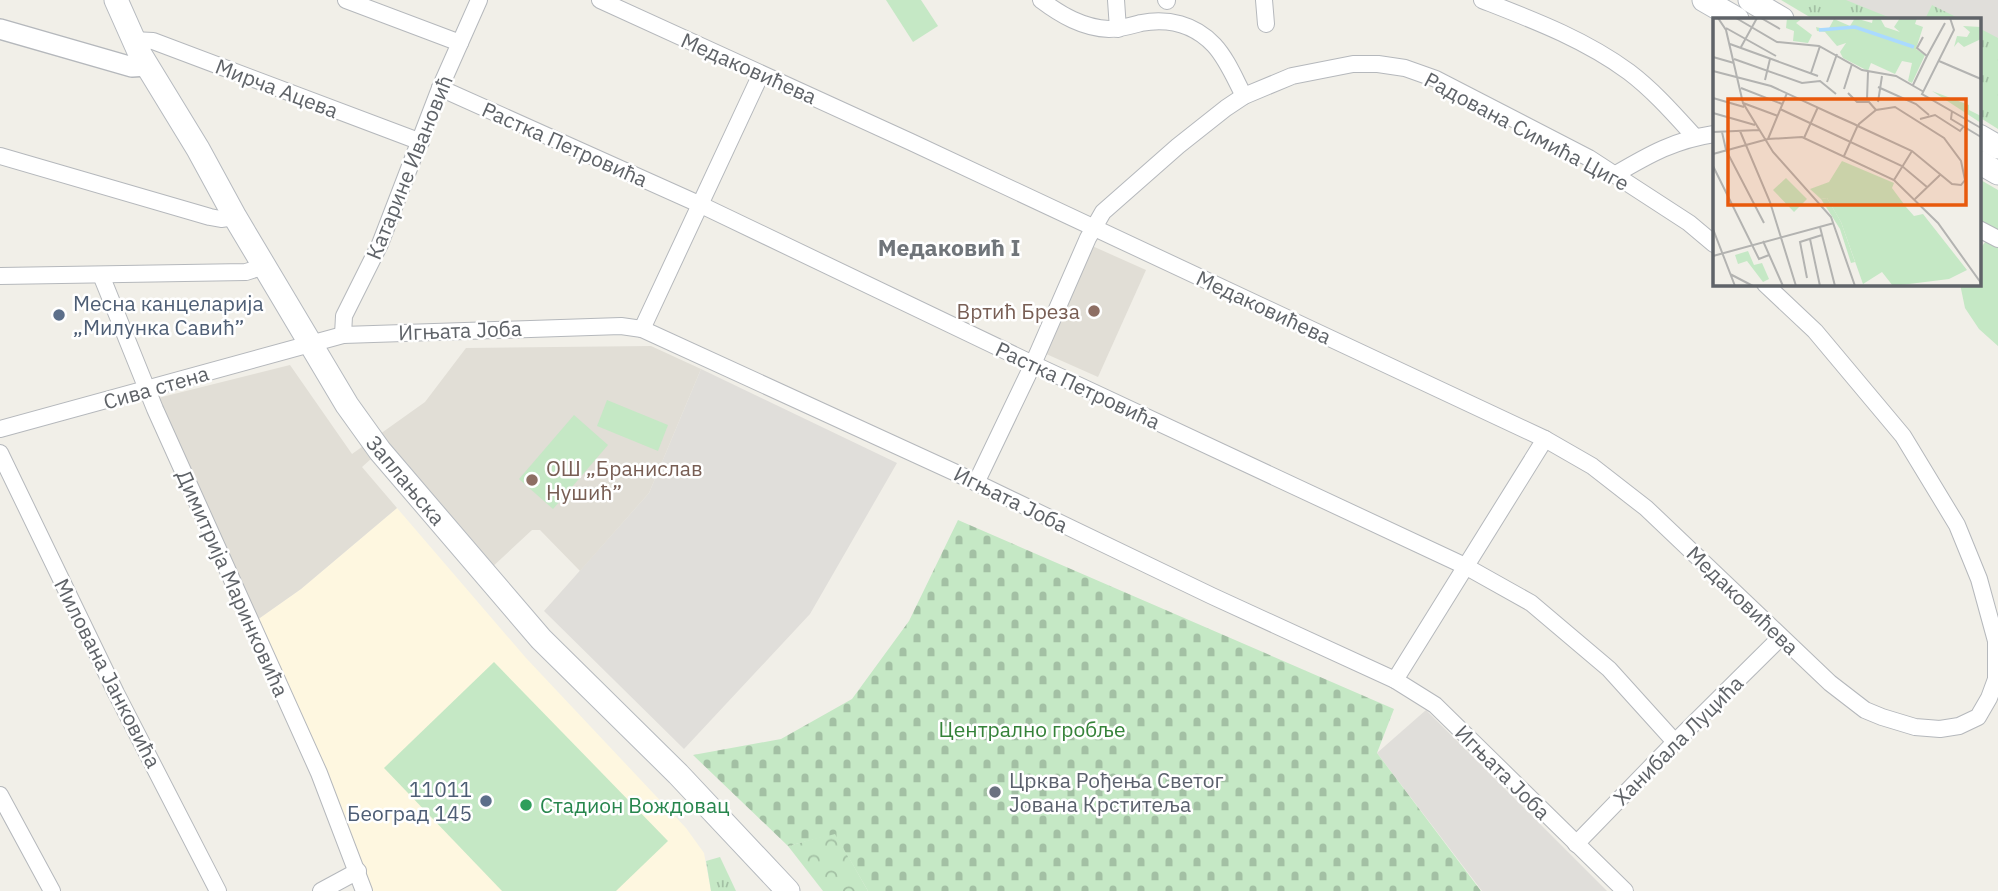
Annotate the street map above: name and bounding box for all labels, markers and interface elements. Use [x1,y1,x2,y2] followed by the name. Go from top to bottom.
[1713,18,1980,285] inset map
[677,26,821,110] street label: Медаковићева
[212,52,342,124] street label: Мирча Ацева
[1420,65,1634,197] street label: Радована Симића Циге
[359,71,459,263] street label: Катарине Ивановић
[478,95,652,193] street label: Растка Петровића
[878,232,1020,262] district label: Медаковић I
[1192,264,1336,350] street label: Медаковићева
[73,289,264,341] place label: Месна канцеларија „Милунка Савић”
[957,297,1080,325] place label: Вртић Бреза
[1086,303,1102,319] marker: Вртић Бреза
[51,307,67,323] marker: Месна канцеларија „Милунка Савић”
[398,314,522,346] street label: Игњата Јоба
[991,335,1165,435] street label: Растка Петровића
[100,359,212,415] street label: Сива стена
[360,429,452,531] street label: Заплањска
[546,454,703,506] place label: ОШ „Бранислав Нушић”
[949,459,1073,539] street label: Игњата Јоба
[170,465,296,701] street label: Димитрија Маринковића
[524,472,540,488] marker: ОШ „Бранислав Нушић”
[1681,539,1805,661] street label: Медаковићева
[48,574,168,772] street label: Милована Јанковића
[1607,669,1749,811] street label: Ханибала Луцића
[939,715,1125,743] park label: Централно гробље
[1449,718,1557,826] street label: Игњата Јоба
[1009,766,1224,818] place label: Црква Рођења Светог Јована Крститеља
[347,775,472,827] place label: 11011 Београд 145
[987,784,1003,800] marker: Црква Рођења Светог Јована Крститеља
[540,791,730,819] place label: Стадион Вождовац
[478,793,494,809] marker: 11011 Београд 145
[518,797,534,813] marker: Стадион Вождовац

